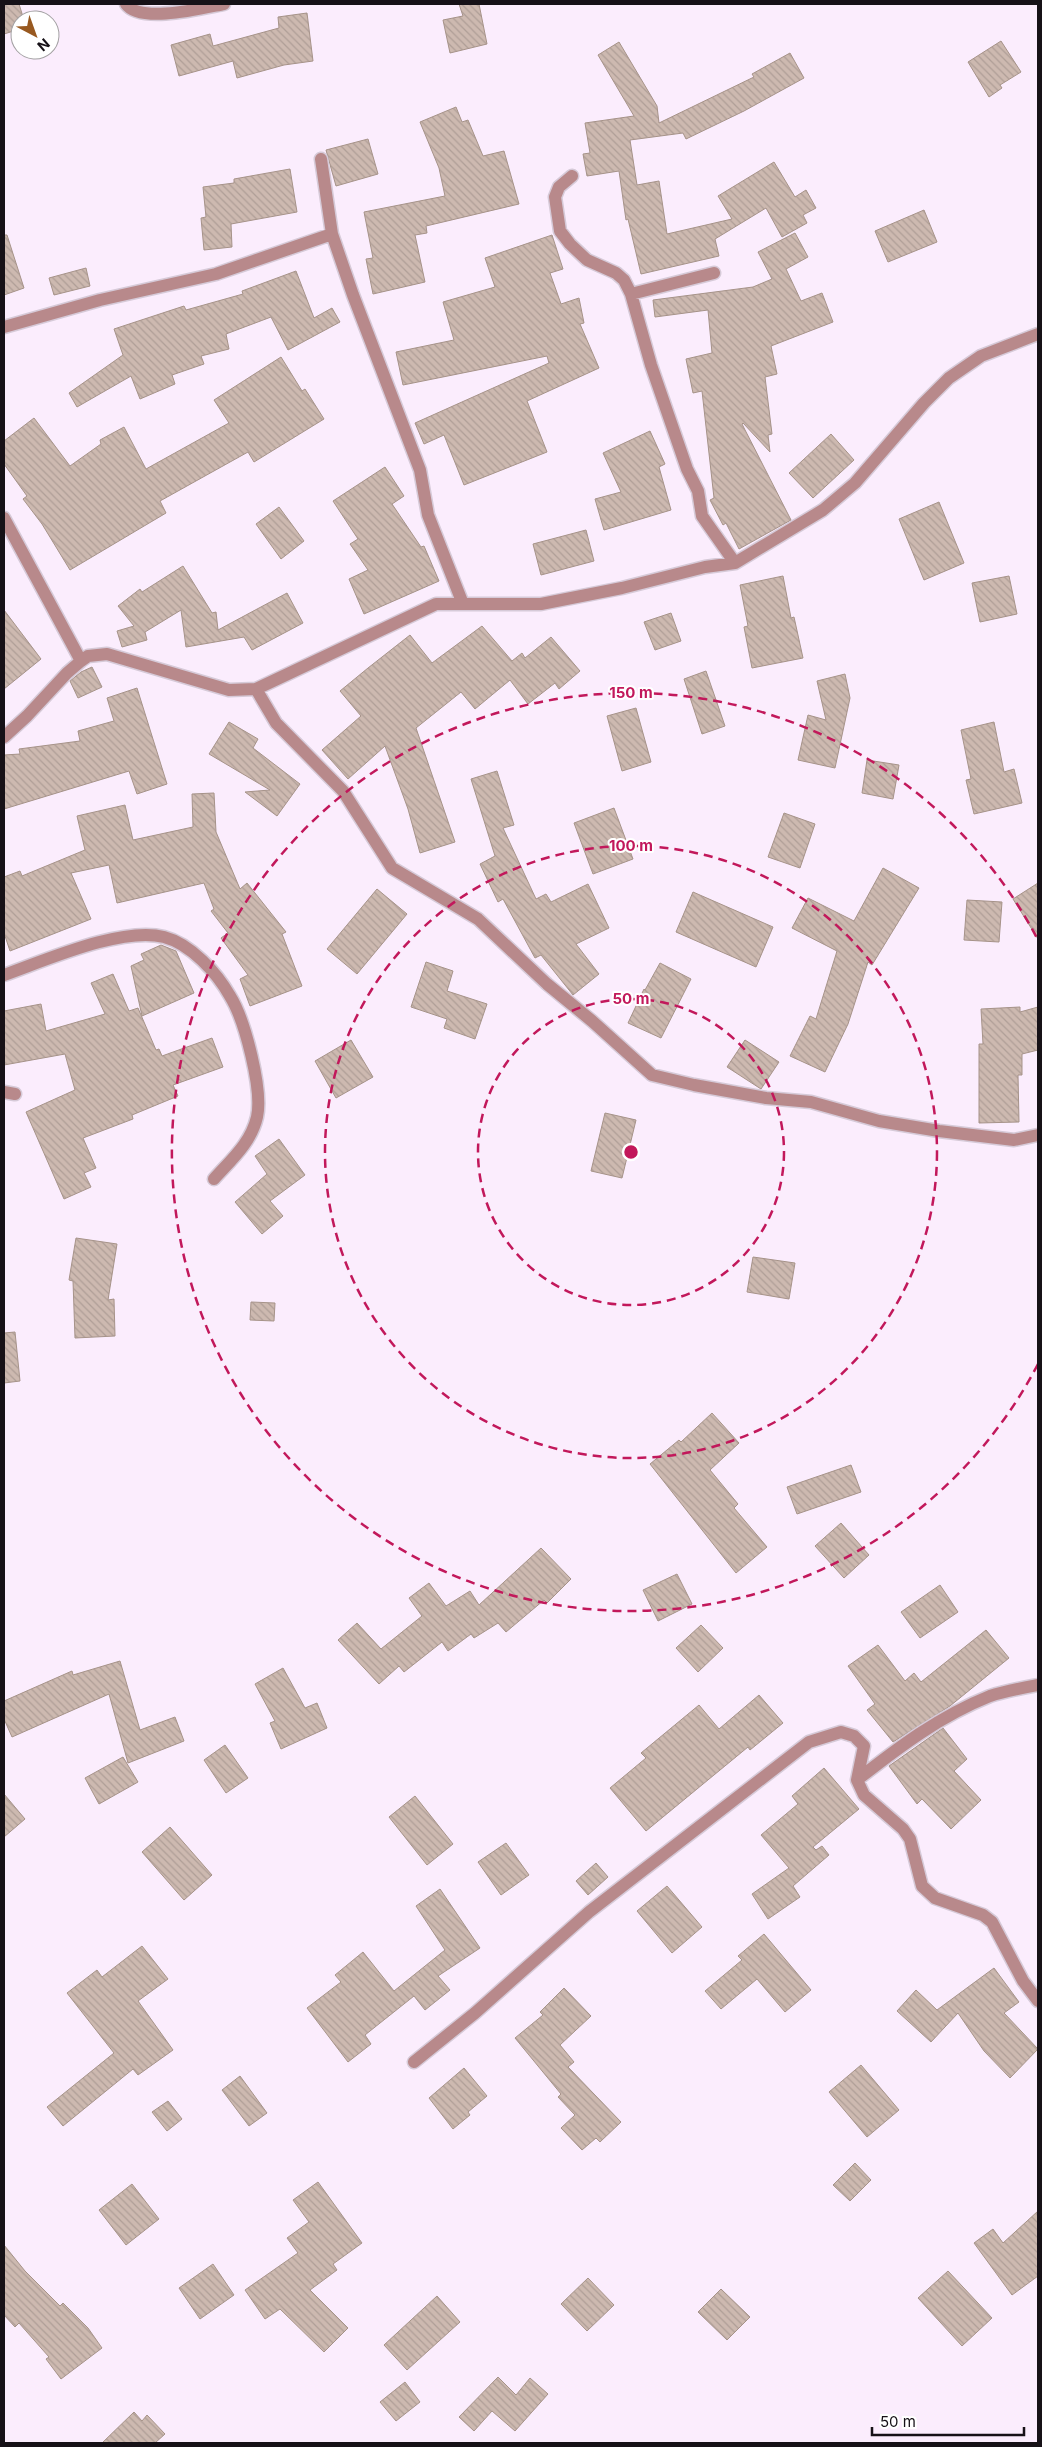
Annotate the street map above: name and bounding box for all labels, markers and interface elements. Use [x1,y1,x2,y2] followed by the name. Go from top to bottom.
[10,10,60,60] north arrow
[34,35,53,55] text: N
[609,683,653,702] text: 150 m
[609,836,653,855] text: 100 m
[613,989,649,1008] text: 50 m
[622,1143,640,1161] centre of rings
[872,2404,1024,2436] scale bar
[880,2412,916,2431] text: 50 m

